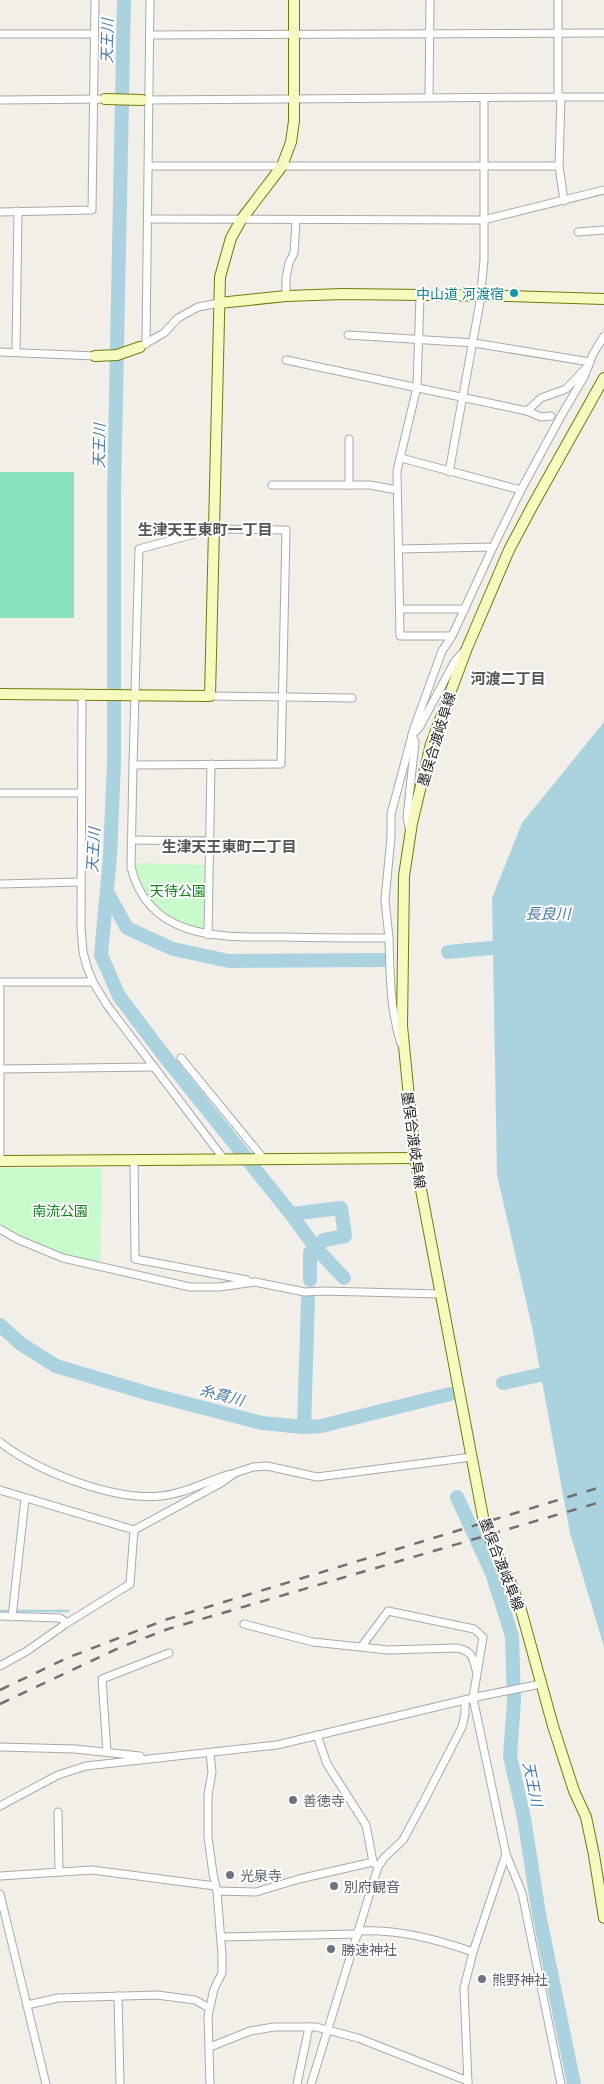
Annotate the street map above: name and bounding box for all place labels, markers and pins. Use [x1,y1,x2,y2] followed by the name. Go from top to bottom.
[416,285,504,302] place label: 中山道 河渡宿
[508,287,520,299] marker: 中山道 河渡宿
[303,1792,345,1809] place label: 善徳寺
[287,1794,299,1806] marker: 善徳寺
[240,1867,282,1884] place label: 光泉寺
[224,1869,236,1881] marker: 光泉寺
[344,1878,400,1895] place label: 別府観音
[328,1880,340,1892] marker: 別府観音
[341,1941,397,1958] place label: 勝速神社
[325,1943,337,1955] marker: 勝速神社
[492,1971,548,1988] place label: 熊野神社
[476,1973,488,1985] marker: 熊野神社

